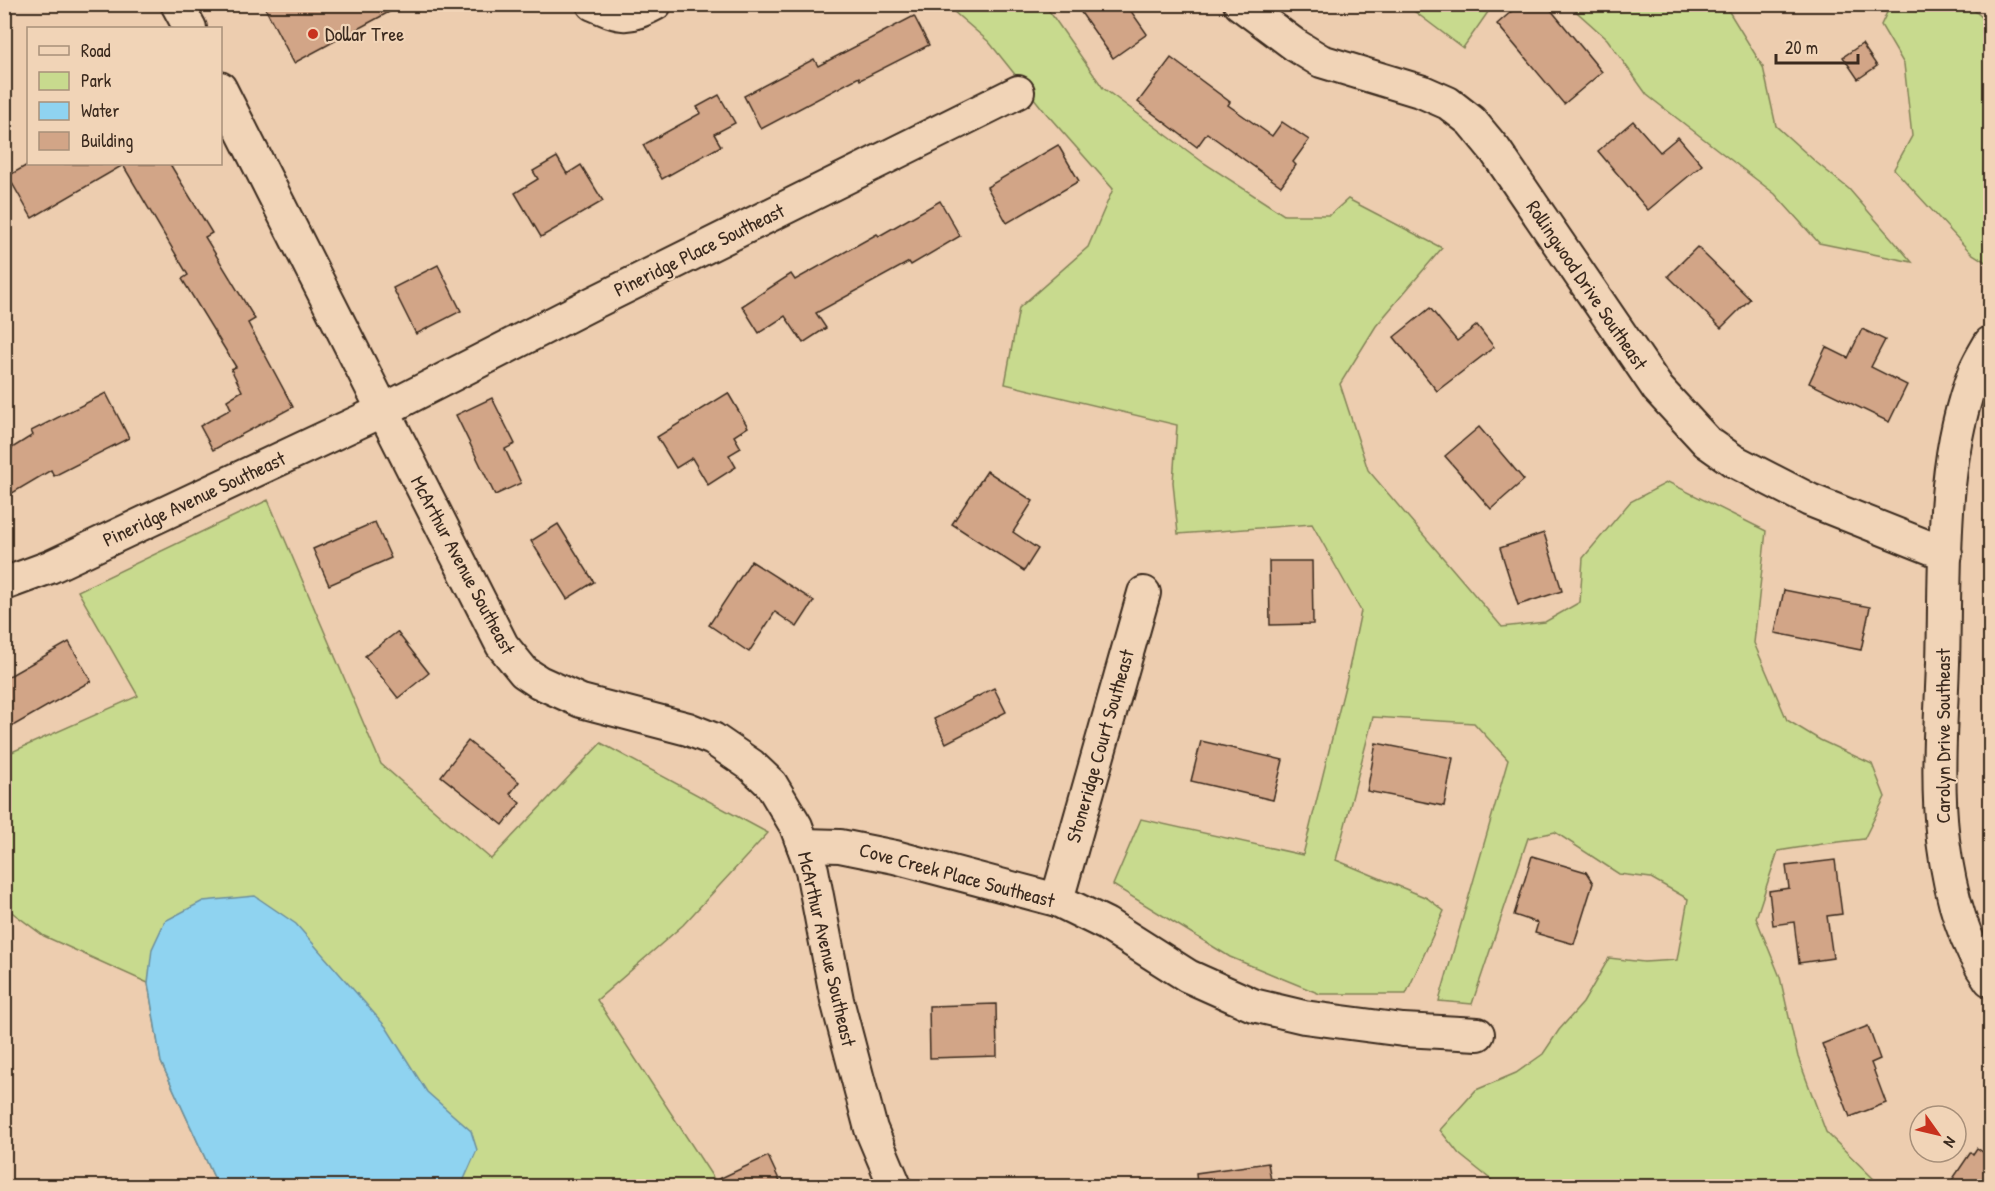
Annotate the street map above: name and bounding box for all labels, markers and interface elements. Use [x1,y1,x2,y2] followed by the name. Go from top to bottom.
[325,20,404,47] place label: Dollar Tree
[27,27,222,165] legend
[306,27,320,41] marker: Dollar Tree
[1776,27,1858,65] scale bar
[1785,35,1818,60] text: 20 m
[81,38,111,63] text: Road
[81,68,112,93] text: Park
[81,98,119,123] text: Water
[81,128,133,153] text: Building
[1521,195,1655,376] street label: Rollingwood Drive Southeast
[609,196,790,303] street label: Pineridge Place Southeast
[98,444,291,553] street label: Pineridge Avenue Southeast
[405,471,523,660] street label: McArthur Avenue Southeast
[1059,645,1140,846] street label: Stoneridge Court Southeast
[1929,647,1956,824] street label: Carolyn Drive Southeast
[857,835,1059,914] street label: Cove Creek Place Southeast
[792,849,863,1050] street label: McArthur Avenue Southeast
[1908,1104,1968,1164] north arrow
[1939,1133,1962,1152] text: N

